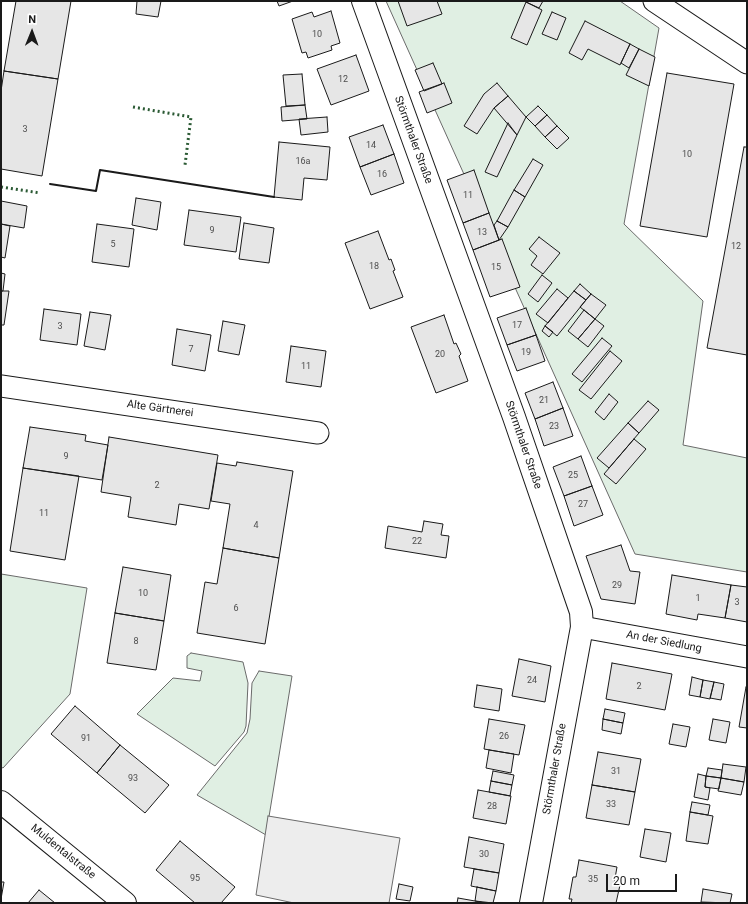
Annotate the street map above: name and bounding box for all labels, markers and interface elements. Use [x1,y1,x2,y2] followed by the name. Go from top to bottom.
[12,12,52,52] north arrow
[28,13,36,26] text: N
[312,30,322,40] house number: 10
[338,75,348,85] house number: 12
[391,94,435,186] street label: Störmthaler Straße
[22,125,28,135] house number: 3
[366,141,376,151] house number: 14
[682,150,692,160] house number: 10
[295,157,311,167] house number: 16a
[377,170,387,180] house number: 16
[463,191,473,201] house number: 11
[209,226,215,236] house number: 9
[477,228,487,238] house number: 13
[110,240,116,250] house number: 5
[731,242,741,252] house number: 12
[369,262,379,272] house number: 18
[491,263,501,273] house number: 15
[512,321,522,331] house number: 17
[57,322,63,332] house number: 3
[188,345,194,355] house number: 7
[521,348,531,358] house number: 19
[435,350,445,360] house number: 20
[301,362,311,372] house number: 11
[539,396,549,406] house number: 21
[126,398,194,420] street label: Alte Gärtnerei
[502,399,544,491] street label: Störmthaler Straße
[549,422,559,432] house number: 23
[63,452,69,462] house number: 9
[568,471,578,481] house number: 25
[154,481,160,491] house number: 2
[578,500,588,510] house number: 27
[39,509,49,519] house number: 11
[253,521,259,531] house number: 4
[412,537,422,547] house number: 22
[612,581,622,591] house number: 29
[138,589,148,599] house number: 10
[695,594,701,604] house number: 1
[734,598,740,608] house number: 3
[233,604,239,614] house number: 6
[625,628,703,656] street label: An der Siedlung
[133,637,139,647] house number: 8
[527,676,537,686] house number: 24
[636,682,642,692] house number: 2
[540,722,570,816] street label: Störmthaler Straße
[499,732,509,742] house number: 26
[81,734,91,744] house number: 91
[611,767,621,777] house number: 31
[128,774,138,784] house number: 93
[606,800,616,810] house number: 33
[487,802,497,812] house number: 28
[28,822,98,882] street label: Muldentalstraße
[479,850,489,860] house number: 30
[608,866,679,892] scale bar
[190,874,200,884] house number: 95
[613,874,640,888] text: 20 m
[588,875,598,885] house number: 35

